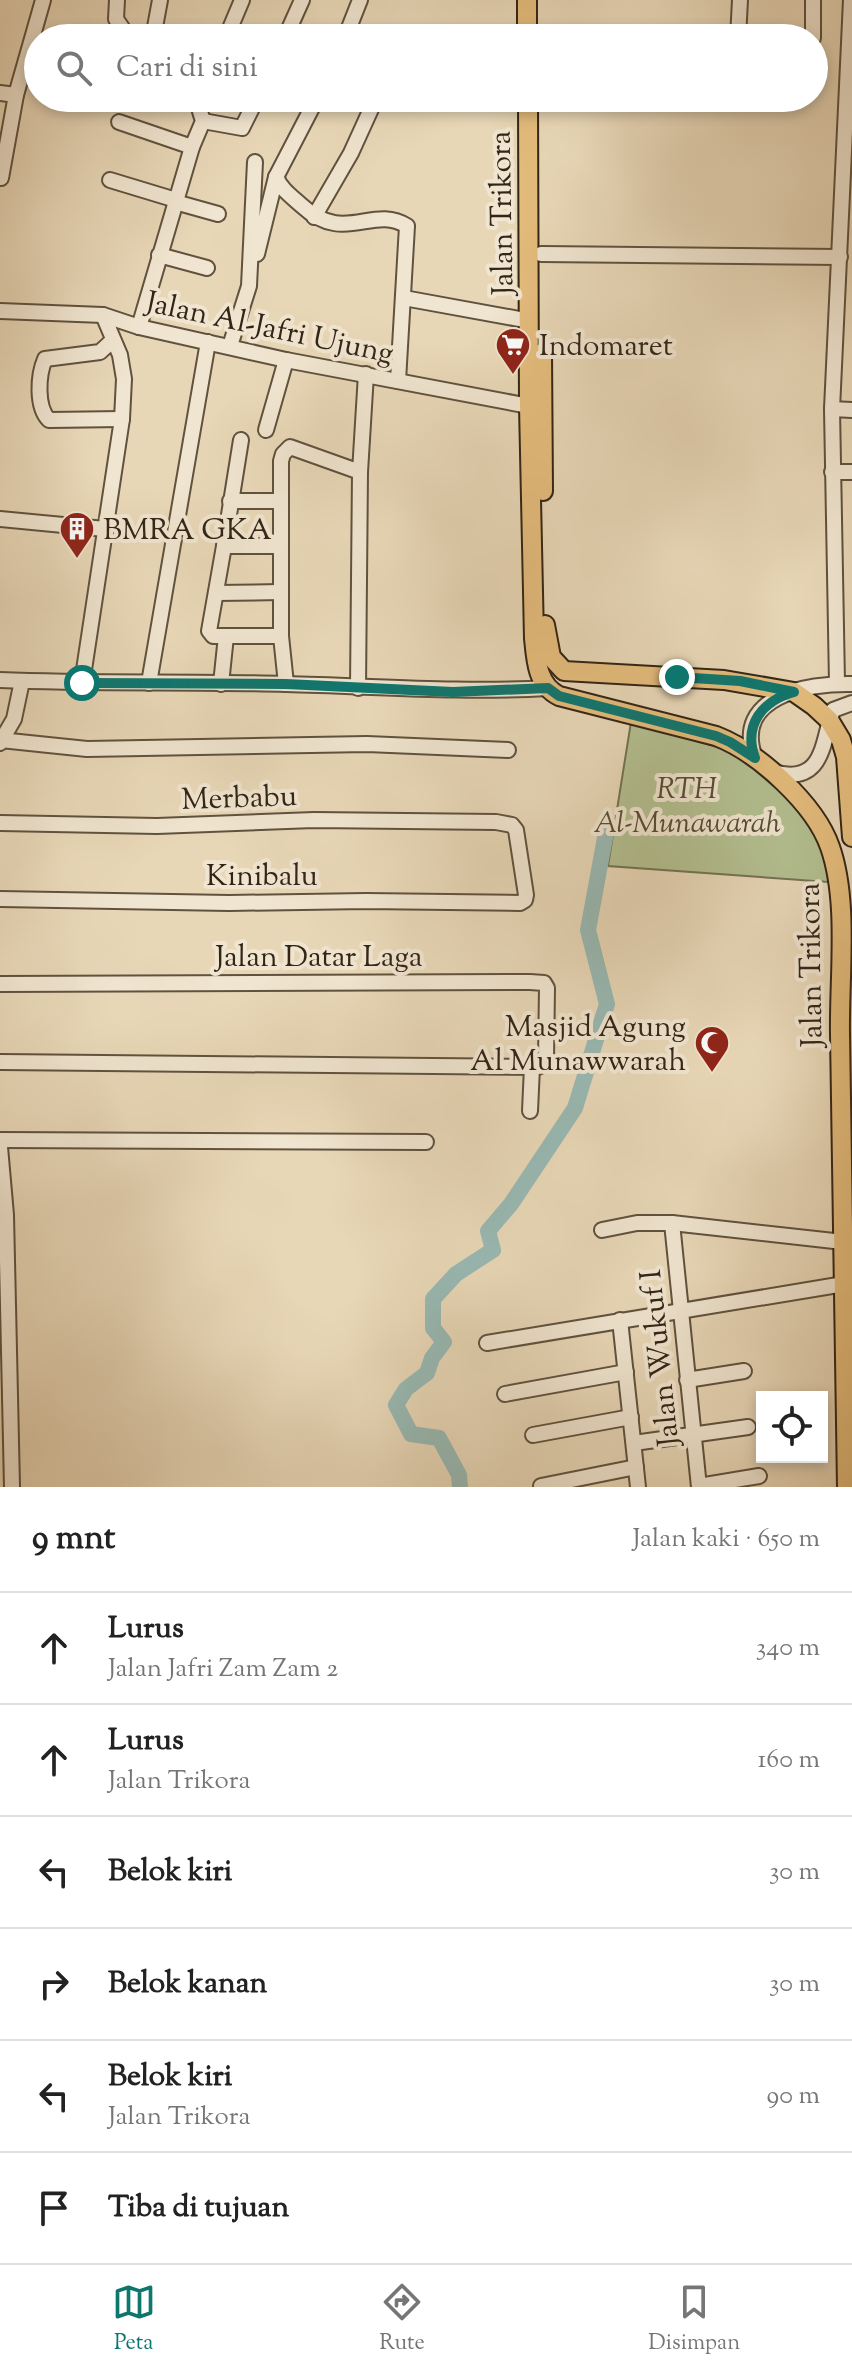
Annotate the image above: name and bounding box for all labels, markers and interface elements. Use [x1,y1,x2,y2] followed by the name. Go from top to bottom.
[24,24,828,112] search box
[52,46,96,90] icon: search
[116,47,258,90] text: Cari di sini
[481,130,526,297] street label: Jalan Trikora
[140,282,397,377] street label: Jalan Al-Jafri Ujung
[494,326,532,376] supermarket icon: Indomaret
[539,326,673,369] place label: Indomaret
[58,510,96,560] building icon: BMRA GKA
[103,510,272,553] place label: BMRA GKA
[659,659,695,695] route end
[64,665,100,701] route start
[593,769,781,846] park label: RTH Al-Munawarah
[181,776,298,823] street label: Merbabu
[206,856,318,899] street label: Kinibalu
[790,882,835,1049] street label: Jalan Trikora
[213,937,423,980] street label: Jalan Datar Laga
[470,1007,686,1084] place label: Masjid Agung Al Munawwarah
[693,1024,731,1074] mosque icon: Masjid Agung Al Munawwarah
[631,1267,692,1450] street label: Jalan Wukuf I
[756,1391,828,1463] map controls
[756,1391,828,1463] button: locate
[32,1515,115,1564] text: 9 mnt
[632,1521,820,1558] text: Jalan kaki · 650 m
[108,1608,184,1651] text: Lurus
[32,1626,76,1670] icon: ahead
[756,1630,820,1667] text: 340 m
[108,1651,338,1688] text: Jalan Jafri Zam Zam 2
[108,1720,184,1763] text: Lurus
[32,1738,76,1782] icon: ahead
[757,1742,820,1779] text: 160 m
[108,1763,250,1800] text: Jalan Trikora
[32,1850,76,1894] icon: left
[108,1851,232,1894] text: Belok kiri
[769,1854,820,1891] text: 30 m
[32,1962,76,2006] icon: right
[108,1963,267,2006] text: Belok kanan
[769,1966,820,2003] text: 30 m
[108,2056,232,2099] text: Belok kiri
[32,2074,76,2118] icon: left
[767,2078,820,2115] text: 90 m
[108,2099,250,2136] text: Jalan Trikora
[32,2186,76,2230] icon: arrive
[108,2187,289,2230] text: Tiba di tujuan
[112,2280,156,2360] tab: Peta
[379,2280,425,2360] tab: Rute
[648,2280,740,2360] tab: Disimpan

